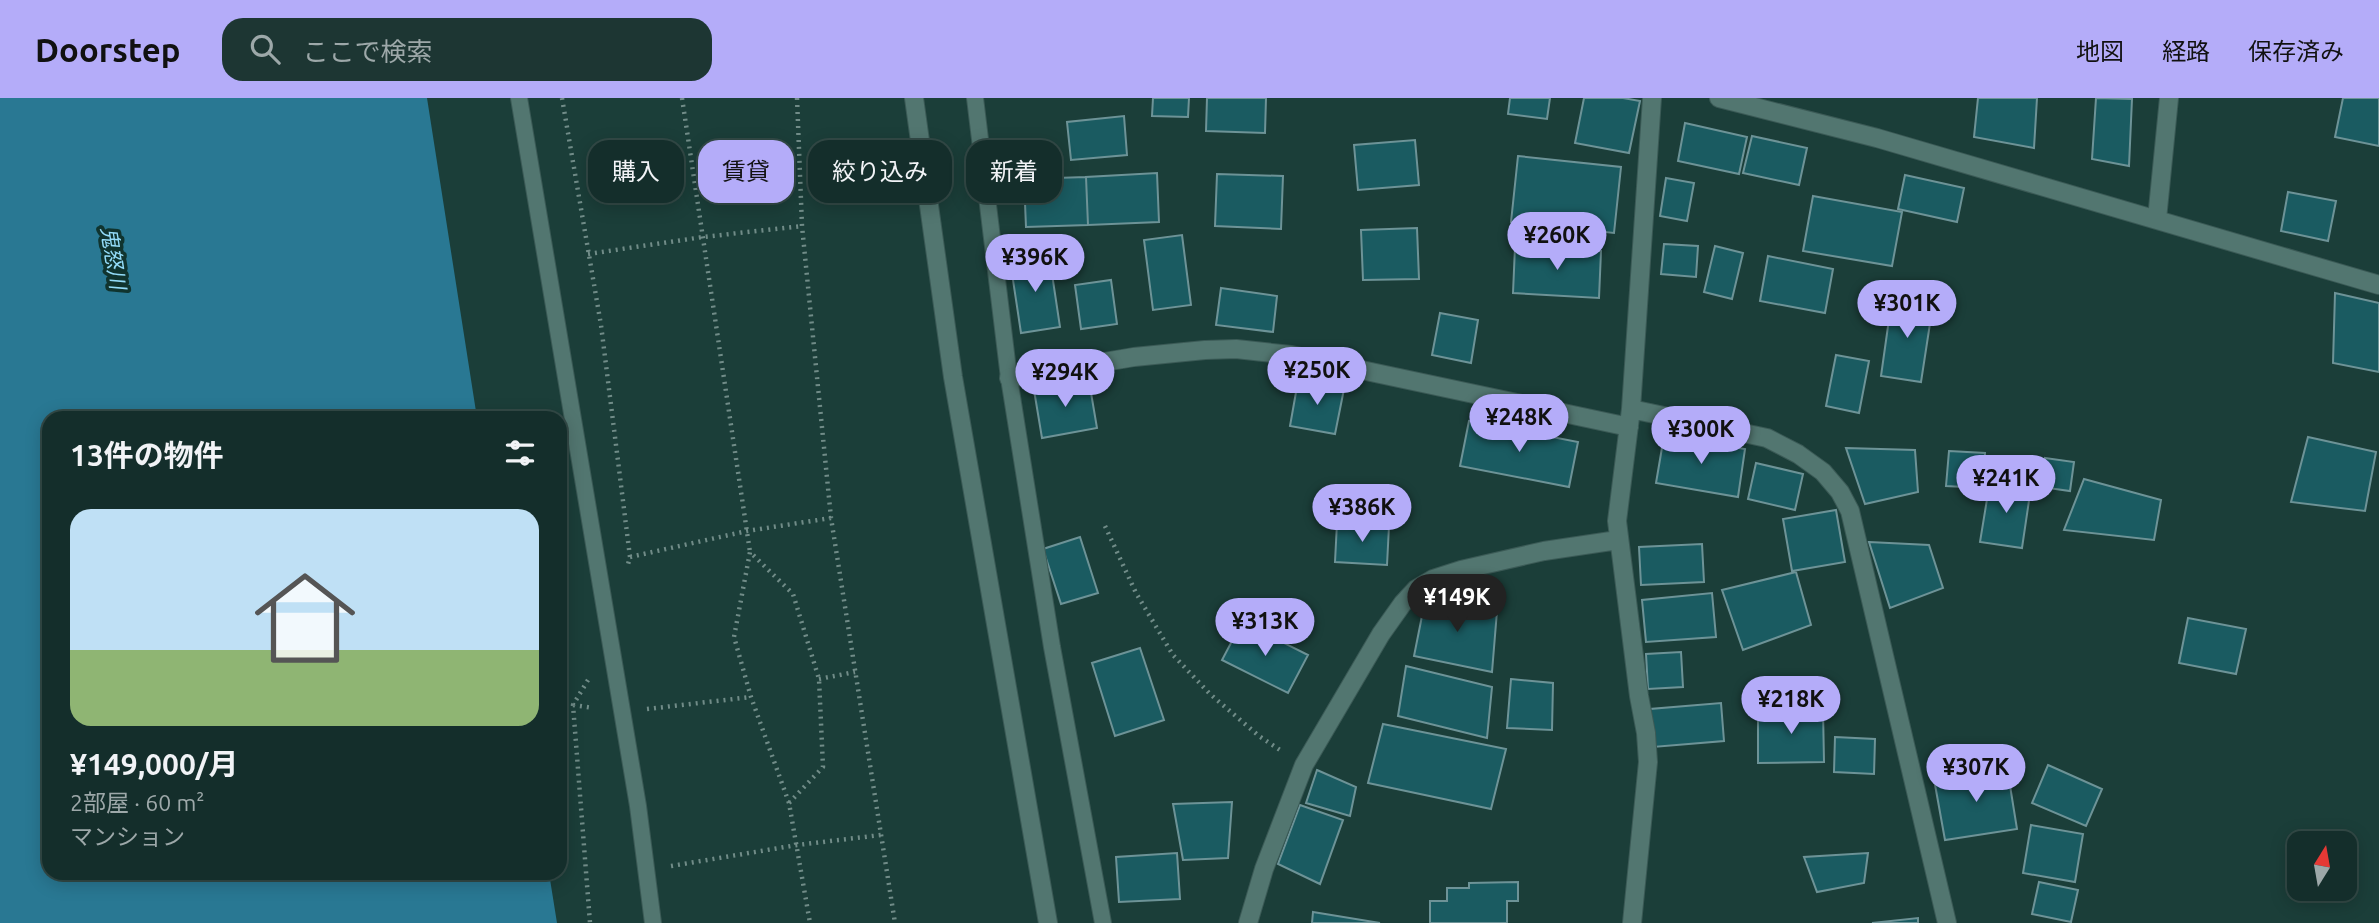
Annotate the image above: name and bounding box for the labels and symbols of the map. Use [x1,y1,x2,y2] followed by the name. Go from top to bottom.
[1508,212,1606,272] pin: ¥260K
[97,225,131,293] water label: 鬼怒川
[986,234,1084,294] pin: ¥396K
[1858,280,1956,340] pin: ¥301K
[1268,348,1366,407] pin: ¥250K
[1016,350,1114,409] pin: ¥294K
[1470,394,1568,454] pin: ¥248K
[1652,406,1750,466] pin: ¥300K
[1957,456,2055,515] pin: ¥241K
[1313,484,1411,544] pin: ¥386K
[1408,574,1506,634] pin: ¥149K
[1216,598,1314,658] pin: ¥313K
[1742,676,1840,736] pin: ¥218K
[1927,744,2025,804] pin: ¥307K
[2287,831,2357,901] north arrow

